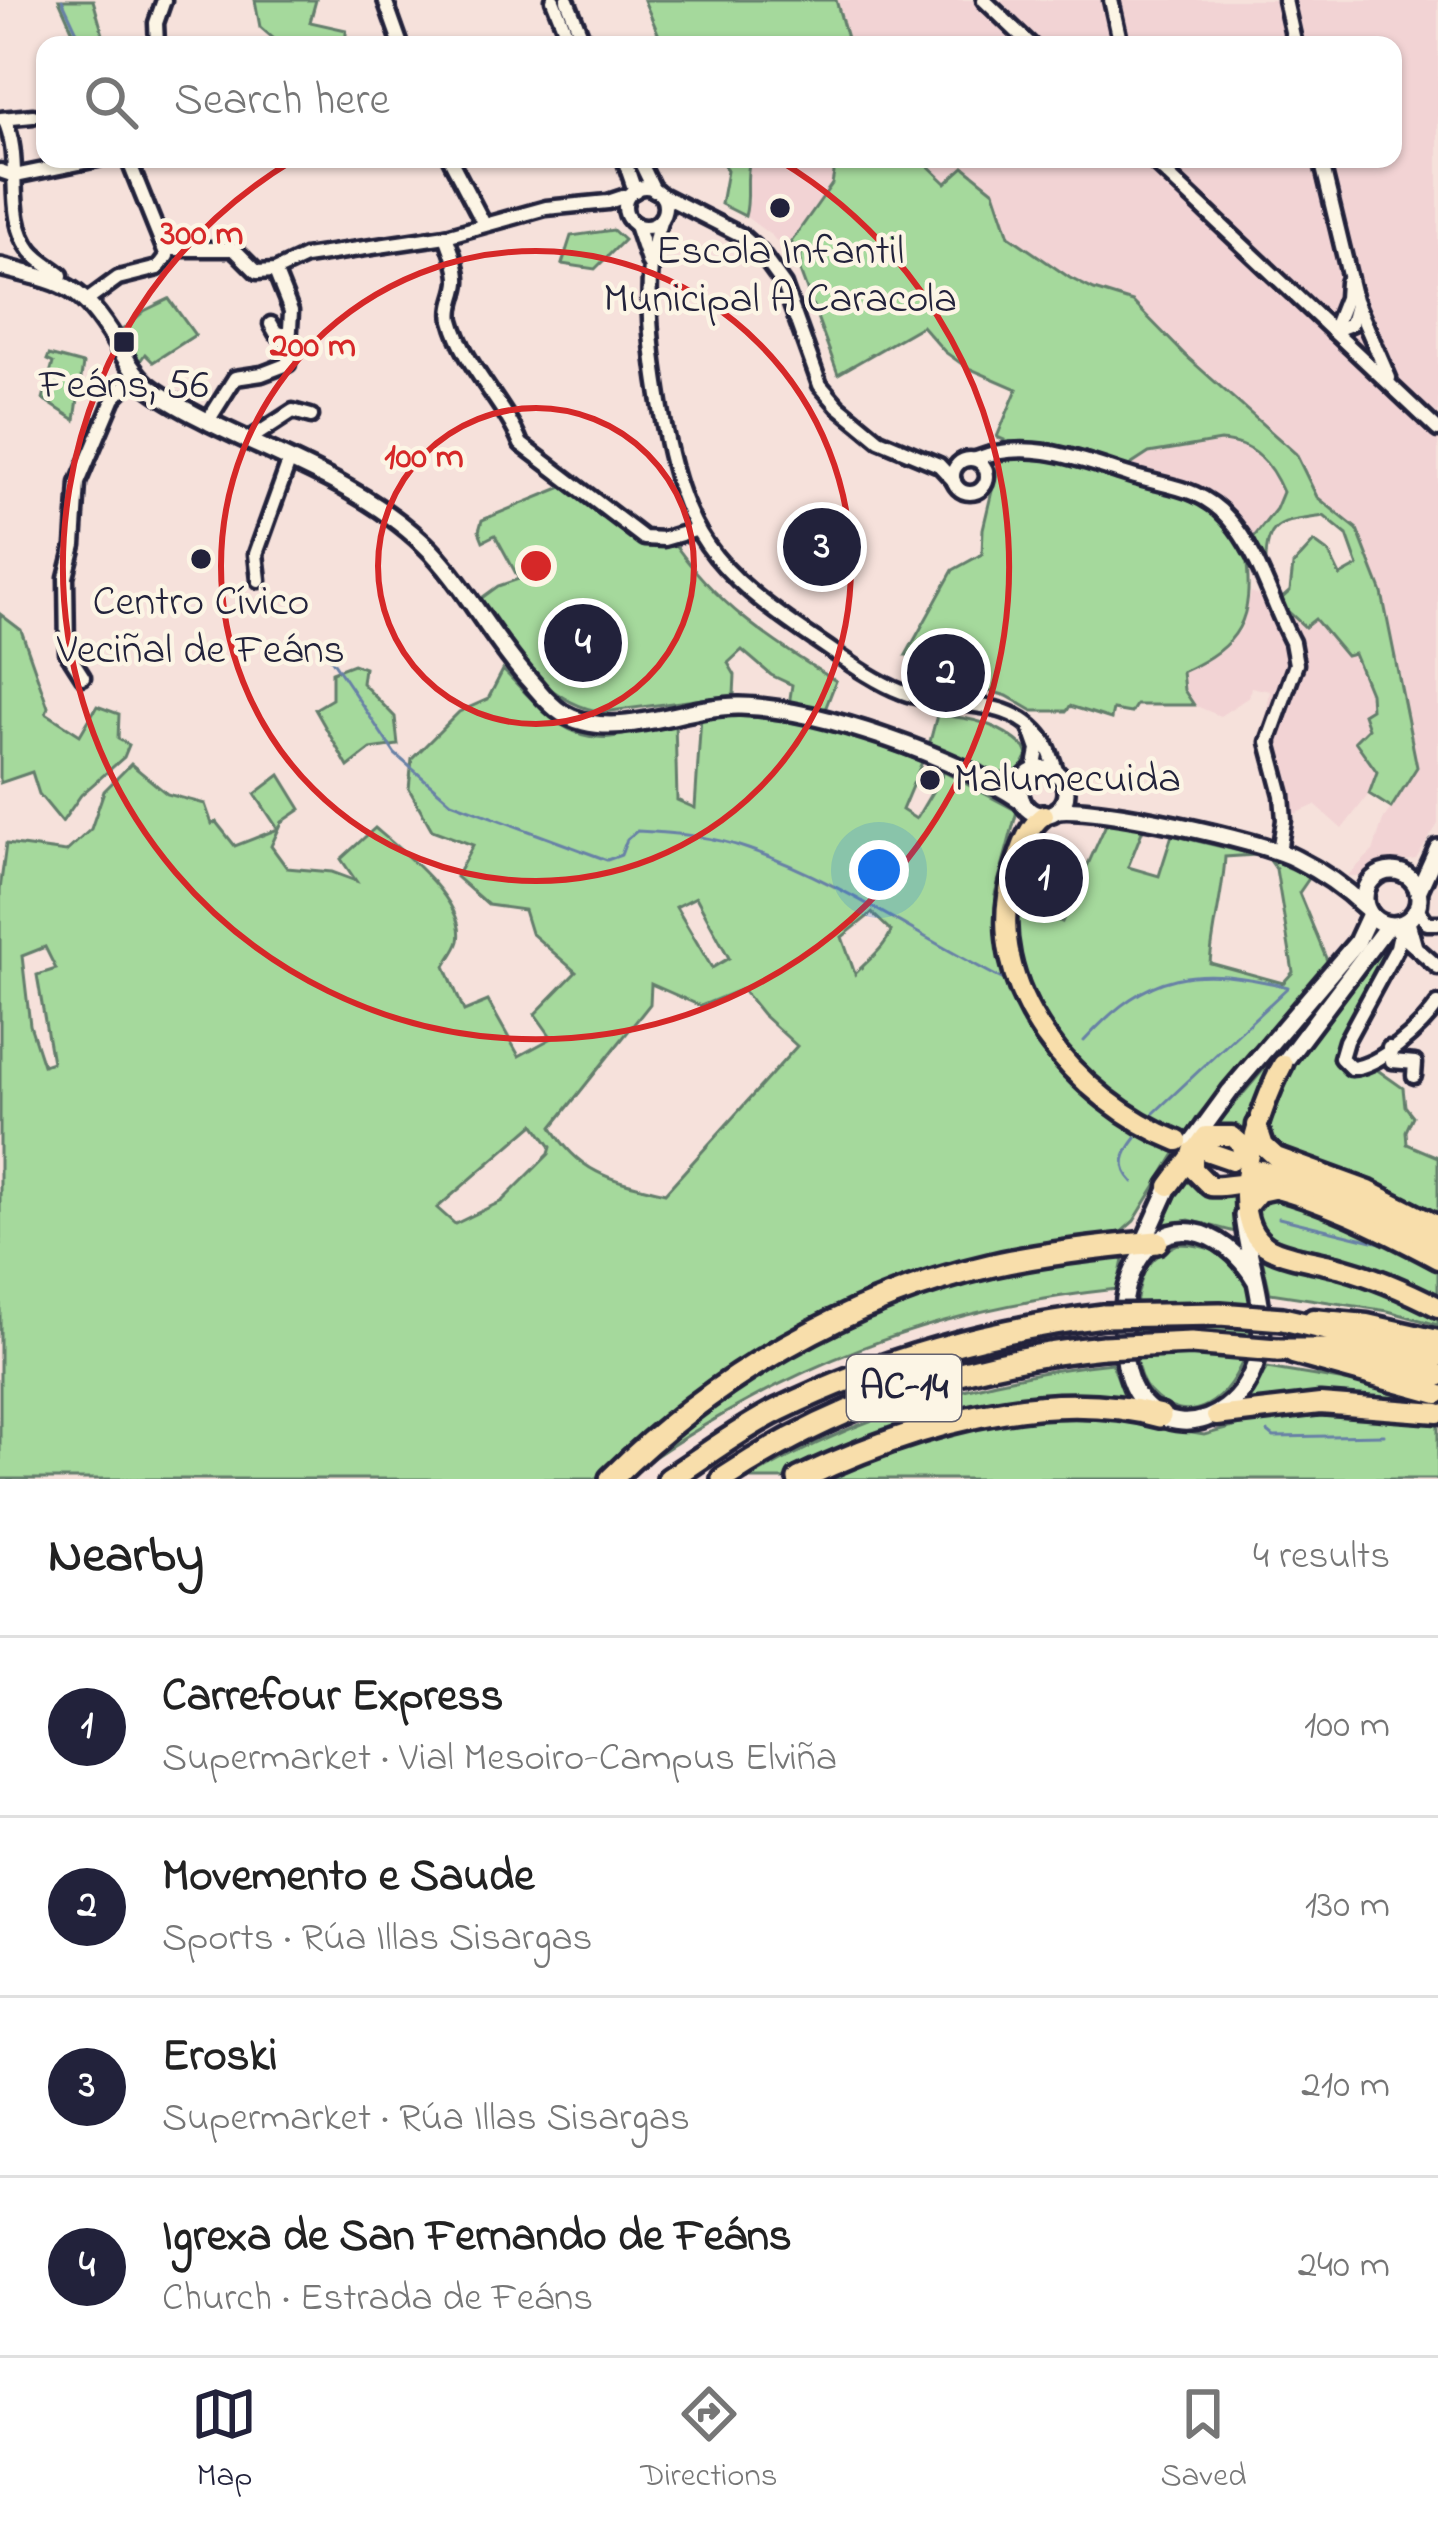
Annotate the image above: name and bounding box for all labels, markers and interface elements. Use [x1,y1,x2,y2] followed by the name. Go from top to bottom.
[36,36,1402,168] search box
[78,69,144,135] icon: search
[174,69,390,135] text: Search here
[767,195,793,221] marker: Escola Infantil Municipal A Caracola
[160,209,244,262] text: 300 m
[603,222,957,331] place label: Escola Infantil Municipal A Caracola
[269,321,356,374] text: 200 m
[111,329,137,355] marker: Feáns, 56
[38,356,209,417] place label: Feáns, 56
[384,432,464,485] text: 100 m
[783,502,861,592] pin: 3
[515,545,557,587] centre of rings
[188,546,214,572] marker: Centro Cívico Veciñal de Feáns
[56,573,345,682] place label: Centro Cívico Veciñal de Feáns
[544,598,622,688] pin: 4
[907,628,985,718] pin: 2
[954,750,1181,811] place label: Malumecuida
[917,767,943,793] marker: Malumecuida
[1005,833,1083,923] pin: 1
[849,840,909,900] your location
[847,1355,961,1421] road number: AC-14
[48,1520,204,1595] text: Nearby
[1253,1529,1390,1586] text: 4 results
[162,1665,503,1731] text: Carrefour Express
[81,1698,93,1755] text: 1
[1304,1698,1390,1755] text: 100 m
[162,1731,837,1788] text: Supermarket · Vial Mesoiro-Campus Elviña
[162,1845,534,1911] text: Movemento e Saude
[77,1878,97,1935] text: 2
[1305,1878,1390,1935] text: 130 m
[162,1911,592,1968] text: Sports · Rúa Illas Sisargas
[162,2025,277,2091] text: Eroski
[79,2058,95,2115] text: 3
[1301,2058,1390,2115] text: 210 m
[162,2091,690,2148] text: Supermarket · Rúa Illas Sisargas
[162,2205,792,2271] text: Igrexa de San Fernando de Feáns
[79,2238,95,2295] text: 4
[1298,2238,1390,2295] text: 240 m
[162,2271,593,2328] text: Church · Estrada de Feáns
[191,2381,257,2501] tab: Map
[640,2381,778,2501] tab: Directions
[1160,2381,1247,2501] tab: Saved

